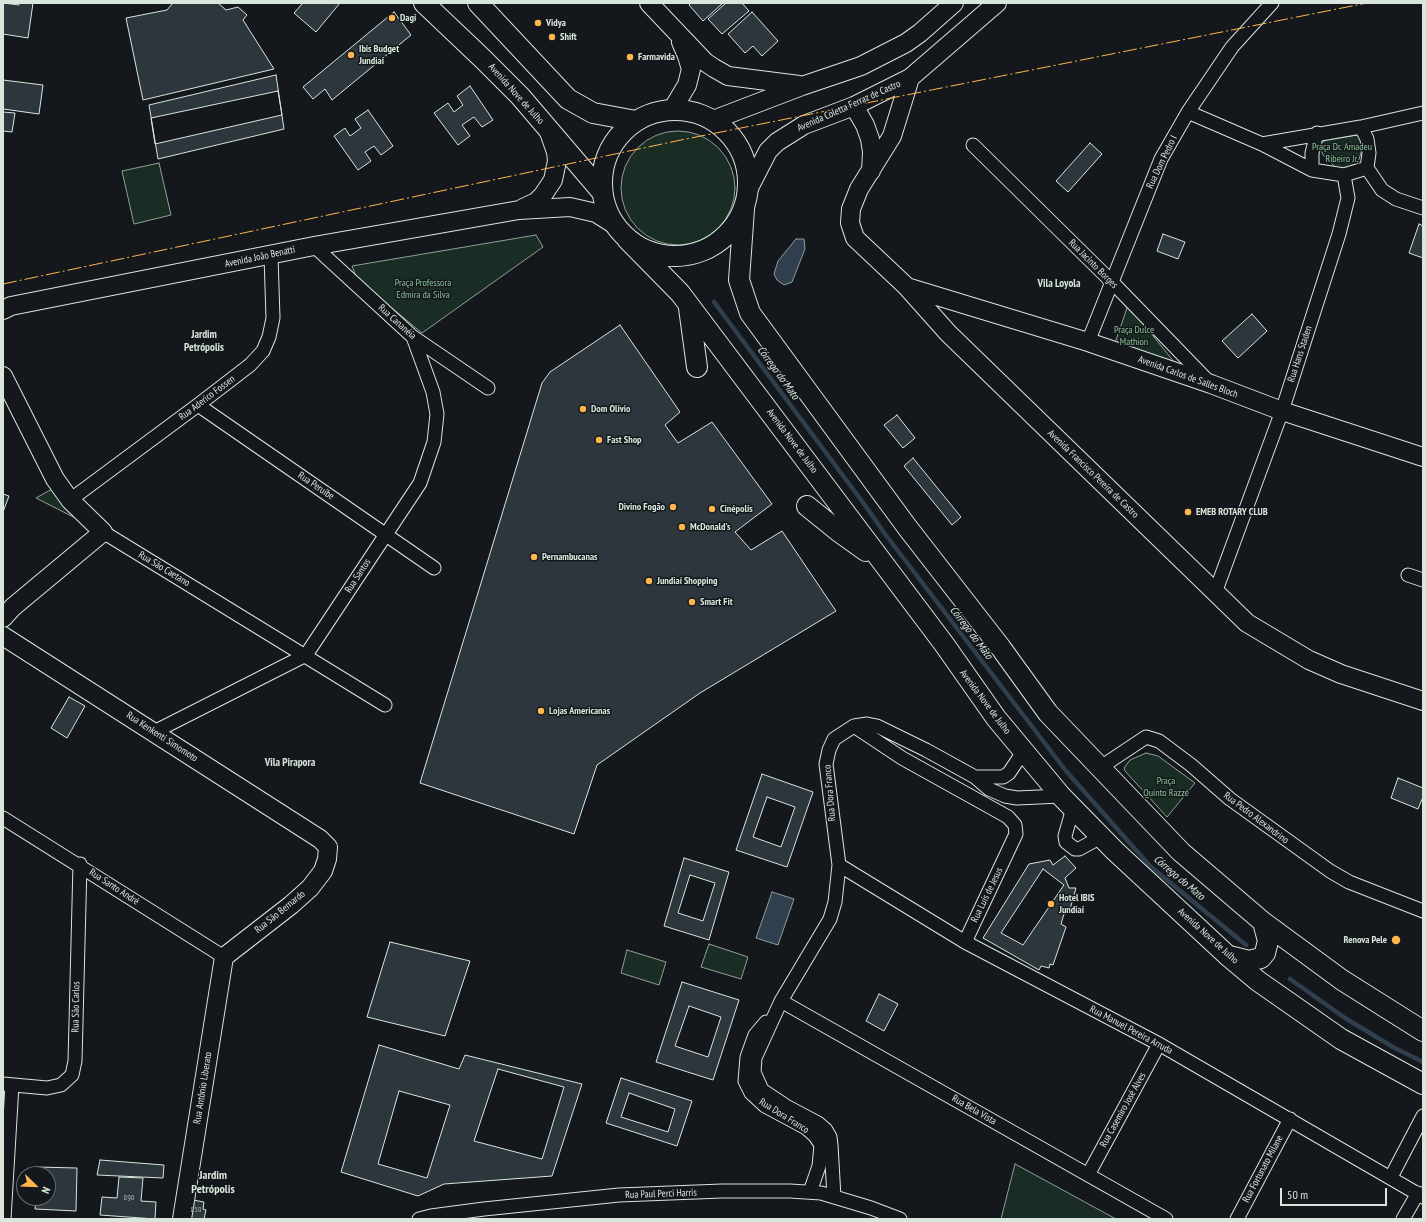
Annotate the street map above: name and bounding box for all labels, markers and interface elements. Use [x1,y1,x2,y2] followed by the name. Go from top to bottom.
[400,12,416,24] place label: Dagi
[387,13,397,23] marker: Dagi
[546,17,566,29] place label: Vidya
[533,18,543,28] marker: Vidya
[560,31,577,43] place label: Shift
[547,32,557,42] marker: Shift
[359,43,399,66] place label: Ibis Budget Jundiaí
[346,50,356,60] marker: Ibis Budget Jundiaí
[638,51,675,63] place label: Farmavida
[625,52,635,62] marker: Farmavida
[486,61,546,127] street label: Avenida Nove de Julho
[795,78,903,134] street label: Avenida Coletta Ferraz de Castro
[1144,133,1180,191] street label: Rua Dom Pedro I
[1312,141,1372,164] park label: Praça Dr. Amadeu Ribeiro Jr.
[1066,237,1120,291] street label: Rua Jacinto Borges
[224,244,296,270] street label: Avenida João Benatti
[395,277,451,300] park label: Praça Professora Edmira da Silva
[1037,277,1081,291] district label: Vila Loyola
[376,302,418,342] street label: Rua Cananéia
[1114,324,1154,348] park label: Praça Dulce Mathion
[1285,324,1315,384] street label: Rua Hans Staden
[184,328,224,354] district label: Jardim Petrópolis
[754,344,802,402] water label: Córrego do Mato
[1136,353,1240,401] street label: Avenida Carlos de Salles Bloch
[177,373,237,423] street label: Rua Aderico Fossen
[591,403,630,415] place label: Dom Olívio
[578,404,588,414] marker: Dom Olívio
[764,406,820,476] street label: Avenida Nove de Julho
[1045,427,1141,521] street label: Avenida Francisco Pereira de Castro
[607,434,642,446] place label: Fast Shop
[594,435,604,445] marker: Fast Shop
[296,469,336,503] street label: Rua Peruíbe
[619,501,665,513] place label: Divino Fogão
[668,502,678,512] marker: Divino Fogão
[720,503,753,515] place label: Cinépolis
[707,504,717,514] marker: Cinépolis
[1196,506,1268,518] place label: EMEB ROTARY CLUB
[1183,507,1193,517] marker: EMEB ROTARY CLUB
[690,521,730,533] place label: McDonald's
[677,522,687,532] marker: McDonald's
[136,549,192,589] street label: Rua São Caetano
[542,551,598,563] place label: Pernambucanas
[529,552,539,562] marker: Pernambucanas
[343,557,373,595] street label: Rua Santos
[657,575,717,587] place label: Jundiaí Shopping
[644,576,654,586] marker: Jundiaí Shopping
[700,596,733,608] place label: Smart Fit
[687,597,697,607] marker: Smart Fit
[947,604,995,662] water label: Córrego do Mato
[957,667,1013,737] street label: Avenida Nove de Julho
[549,705,610,717] place label: Lojas Americanas
[536,706,546,716] marker: Lojas Americanas
[124,709,200,765] street label: Rua Kenkenti Simomoto
[265,756,315,770] district label: Vila Pirapora
[822,764,838,822] street label: Rua Dora Franco
[1143,775,1189,798] park label: Praça Quinto Razzé
[1221,790,1291,846] street label: Rua Pedro Alexandrino
[1151,853,1207,903] water label: Córrego do Mato
[87,866,141,908] street label: Rua Santo André
[969,866,1005,924] street label: Rua Luís de Jesus
[252,888,308,936] street label: Rua São Bernardo
[1059,892,1094,916] place label: Hotel IBIS Jundiaí
[1046,899,1056,909] marker: Hotel IBIS Jundiaí
[1175,906,1241,966] street label: Avenida Nove de Julho
[1344,934,1387,946] place label: Renova Pele
[1390,934,1402,946] marker: Renova Pele
[70,981,82,1033] street label: Rua São Carlos
[1088,1003,1174,1057] street label: Rua Manuel Pereira Arruda
[191,1051,215,1125] street label: Rua Antônio Liberato
[1097,1070,1149,1150] street label: Rua Casemiro José Alves
[950,1092,998,1128] street label: Rua Bela Vista
[757,1096,811,1136] street label: Rua Dora Franco
[1240,1133,1286,1205] street label: Rua Fortunato Milane
[16,1166,56,1206] north arrow
[191,1169,235,1197] district label: Jardim Petrópolis
[1282,1180,1389,1206] scale bar
[39,1185,54,1196] text: N
[625,1187,697,1201] street label: Rua Paul Perci Harris
[1287,1187,1308,1202] text: 50 m
[124,1193,134,1203] house number: 890
[191,1205,201,1215] house number: 858

